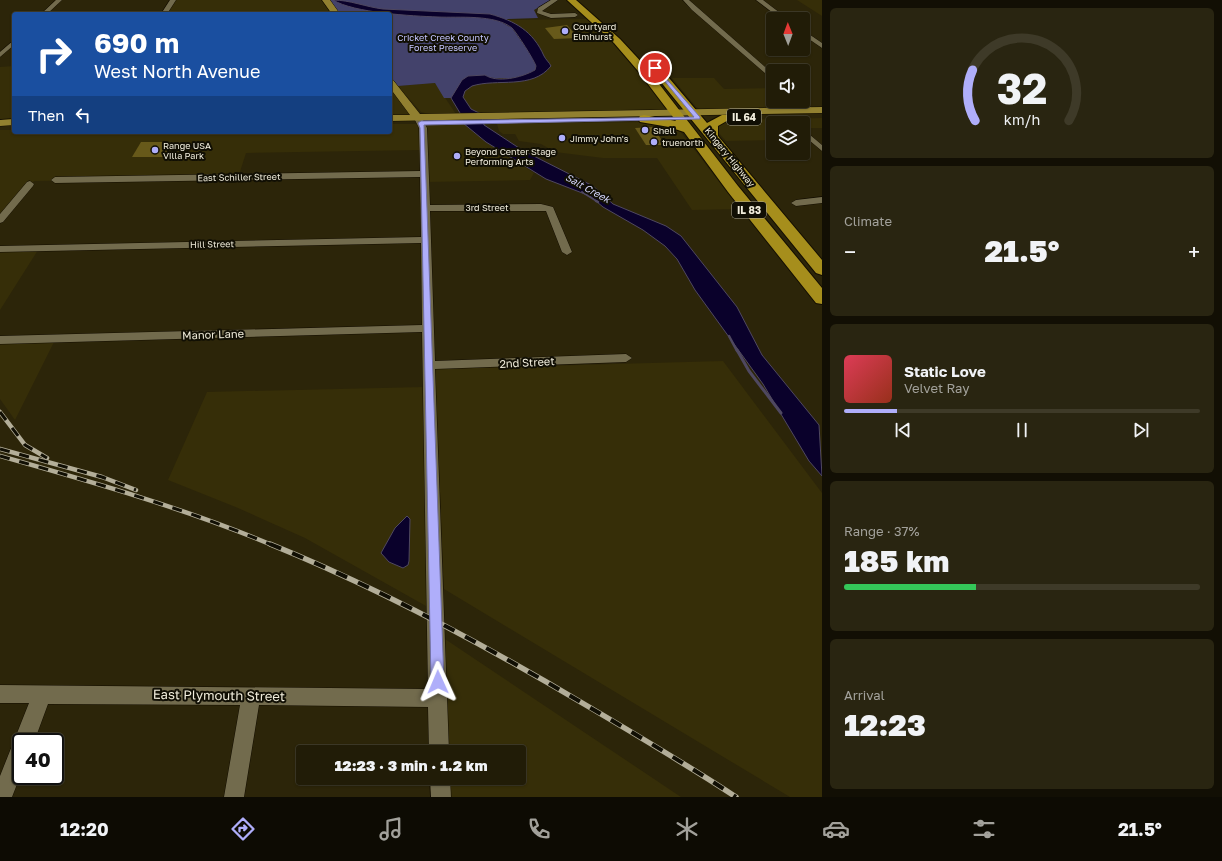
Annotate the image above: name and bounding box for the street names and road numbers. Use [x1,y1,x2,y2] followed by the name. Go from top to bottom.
[727,109,761,125] road number: IL 64
[703,125,757,189] street label: Kingery Highway
[197,171,281,183] street label: East Schiller Street
[465,202,509,213] street label: 3rd Street
[732,202,766,218] road number: IL 83
[190,238,234,250] street label: Hill Street
[182,326,244,342] street label: Manor Lane
[499,354,555,370] street label: 2nd Street
[153,686,285,704] street label: East Plymouth Street

